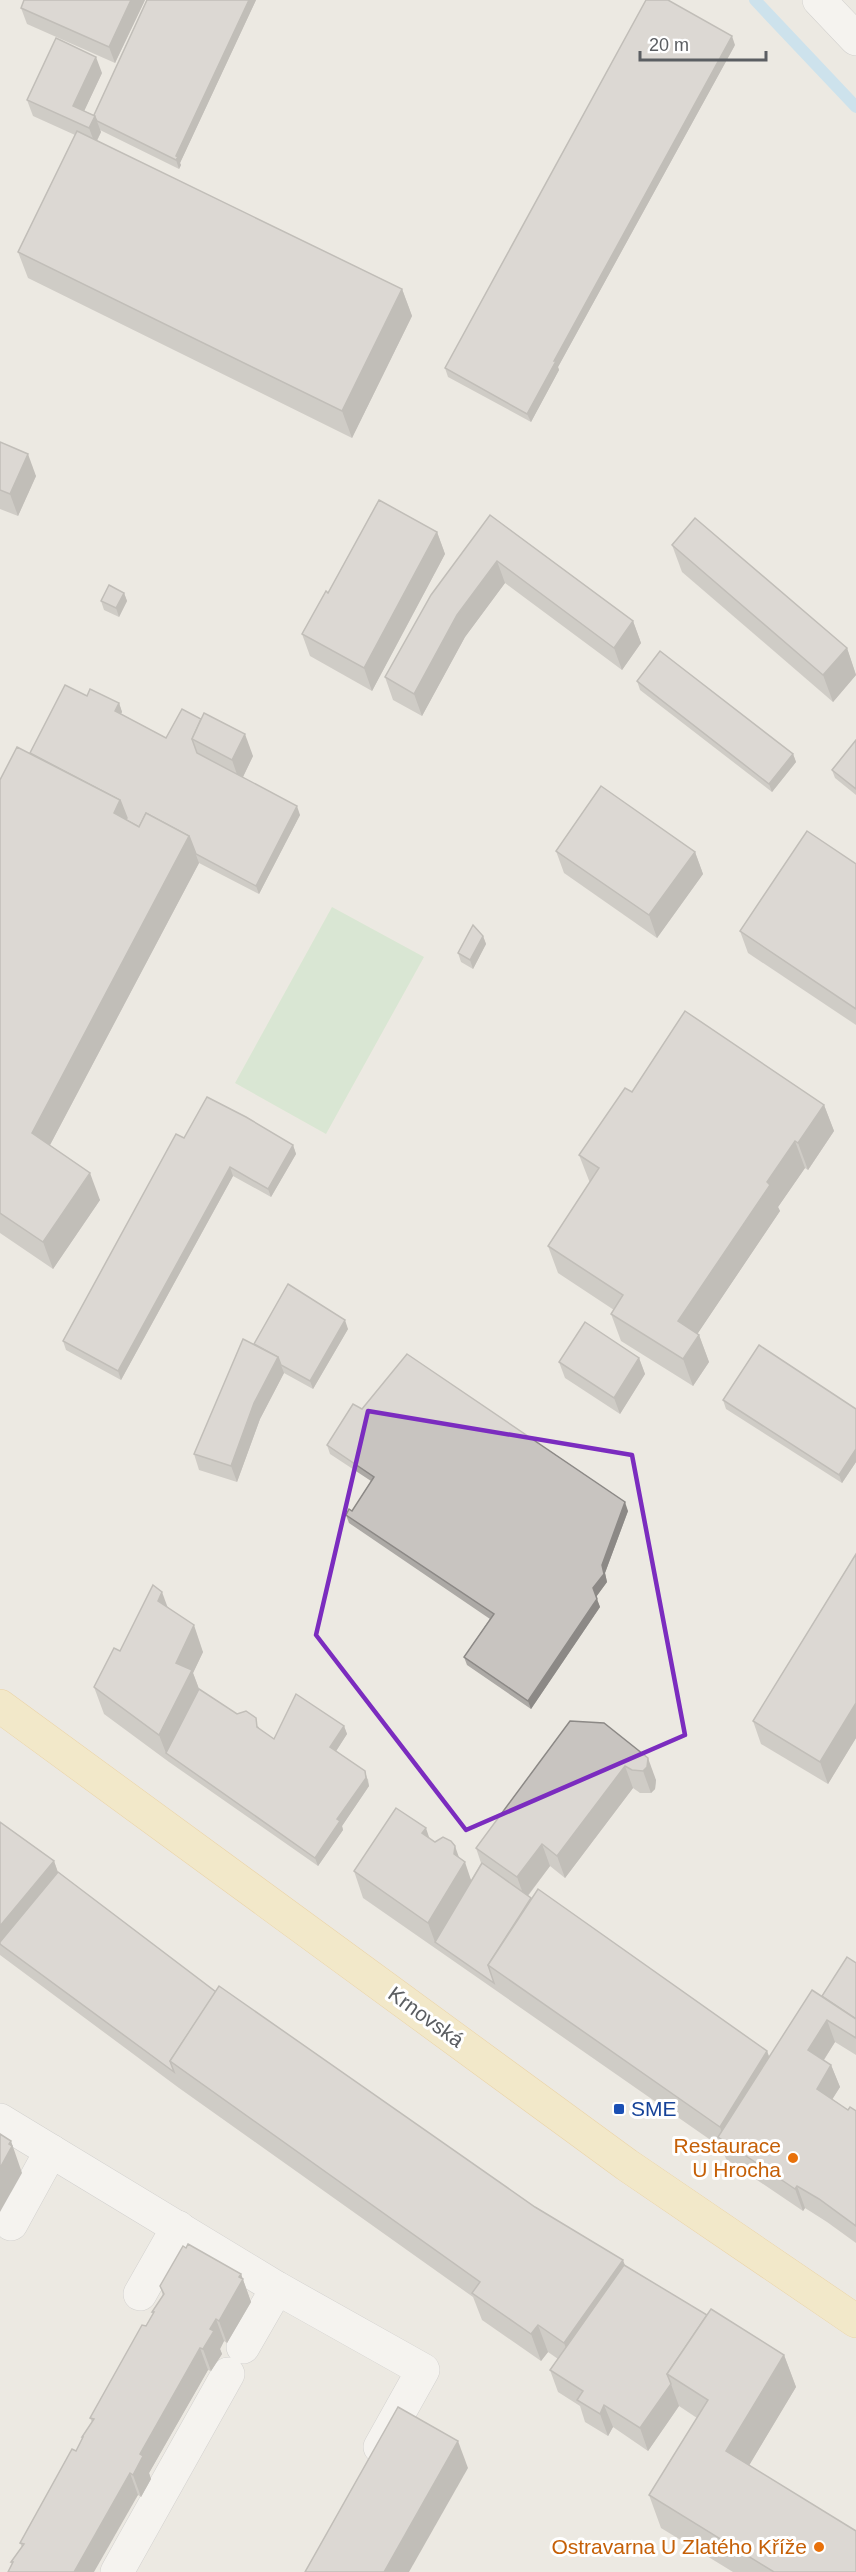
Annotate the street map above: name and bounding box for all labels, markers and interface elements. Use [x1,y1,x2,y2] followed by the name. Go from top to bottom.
[640,24,766,62] scale bar
[649,35,689,55] text: 20 m
[384,1982,469,2052] street label: Krnovská
[631,2097,677,2120] place label: SME
[612,2102,626,2116] marker: SME
[674,2134,781,2181] place label: Restaurace U Hrocha
[786,2151,800,2165] marker: Restaurace U Hrocha
[551,2535,807,2558] place label: Ostravarna U Zlatého Kříže
[812,2540,826,2554] marker: Ostravarna U Zlatého Kříže

